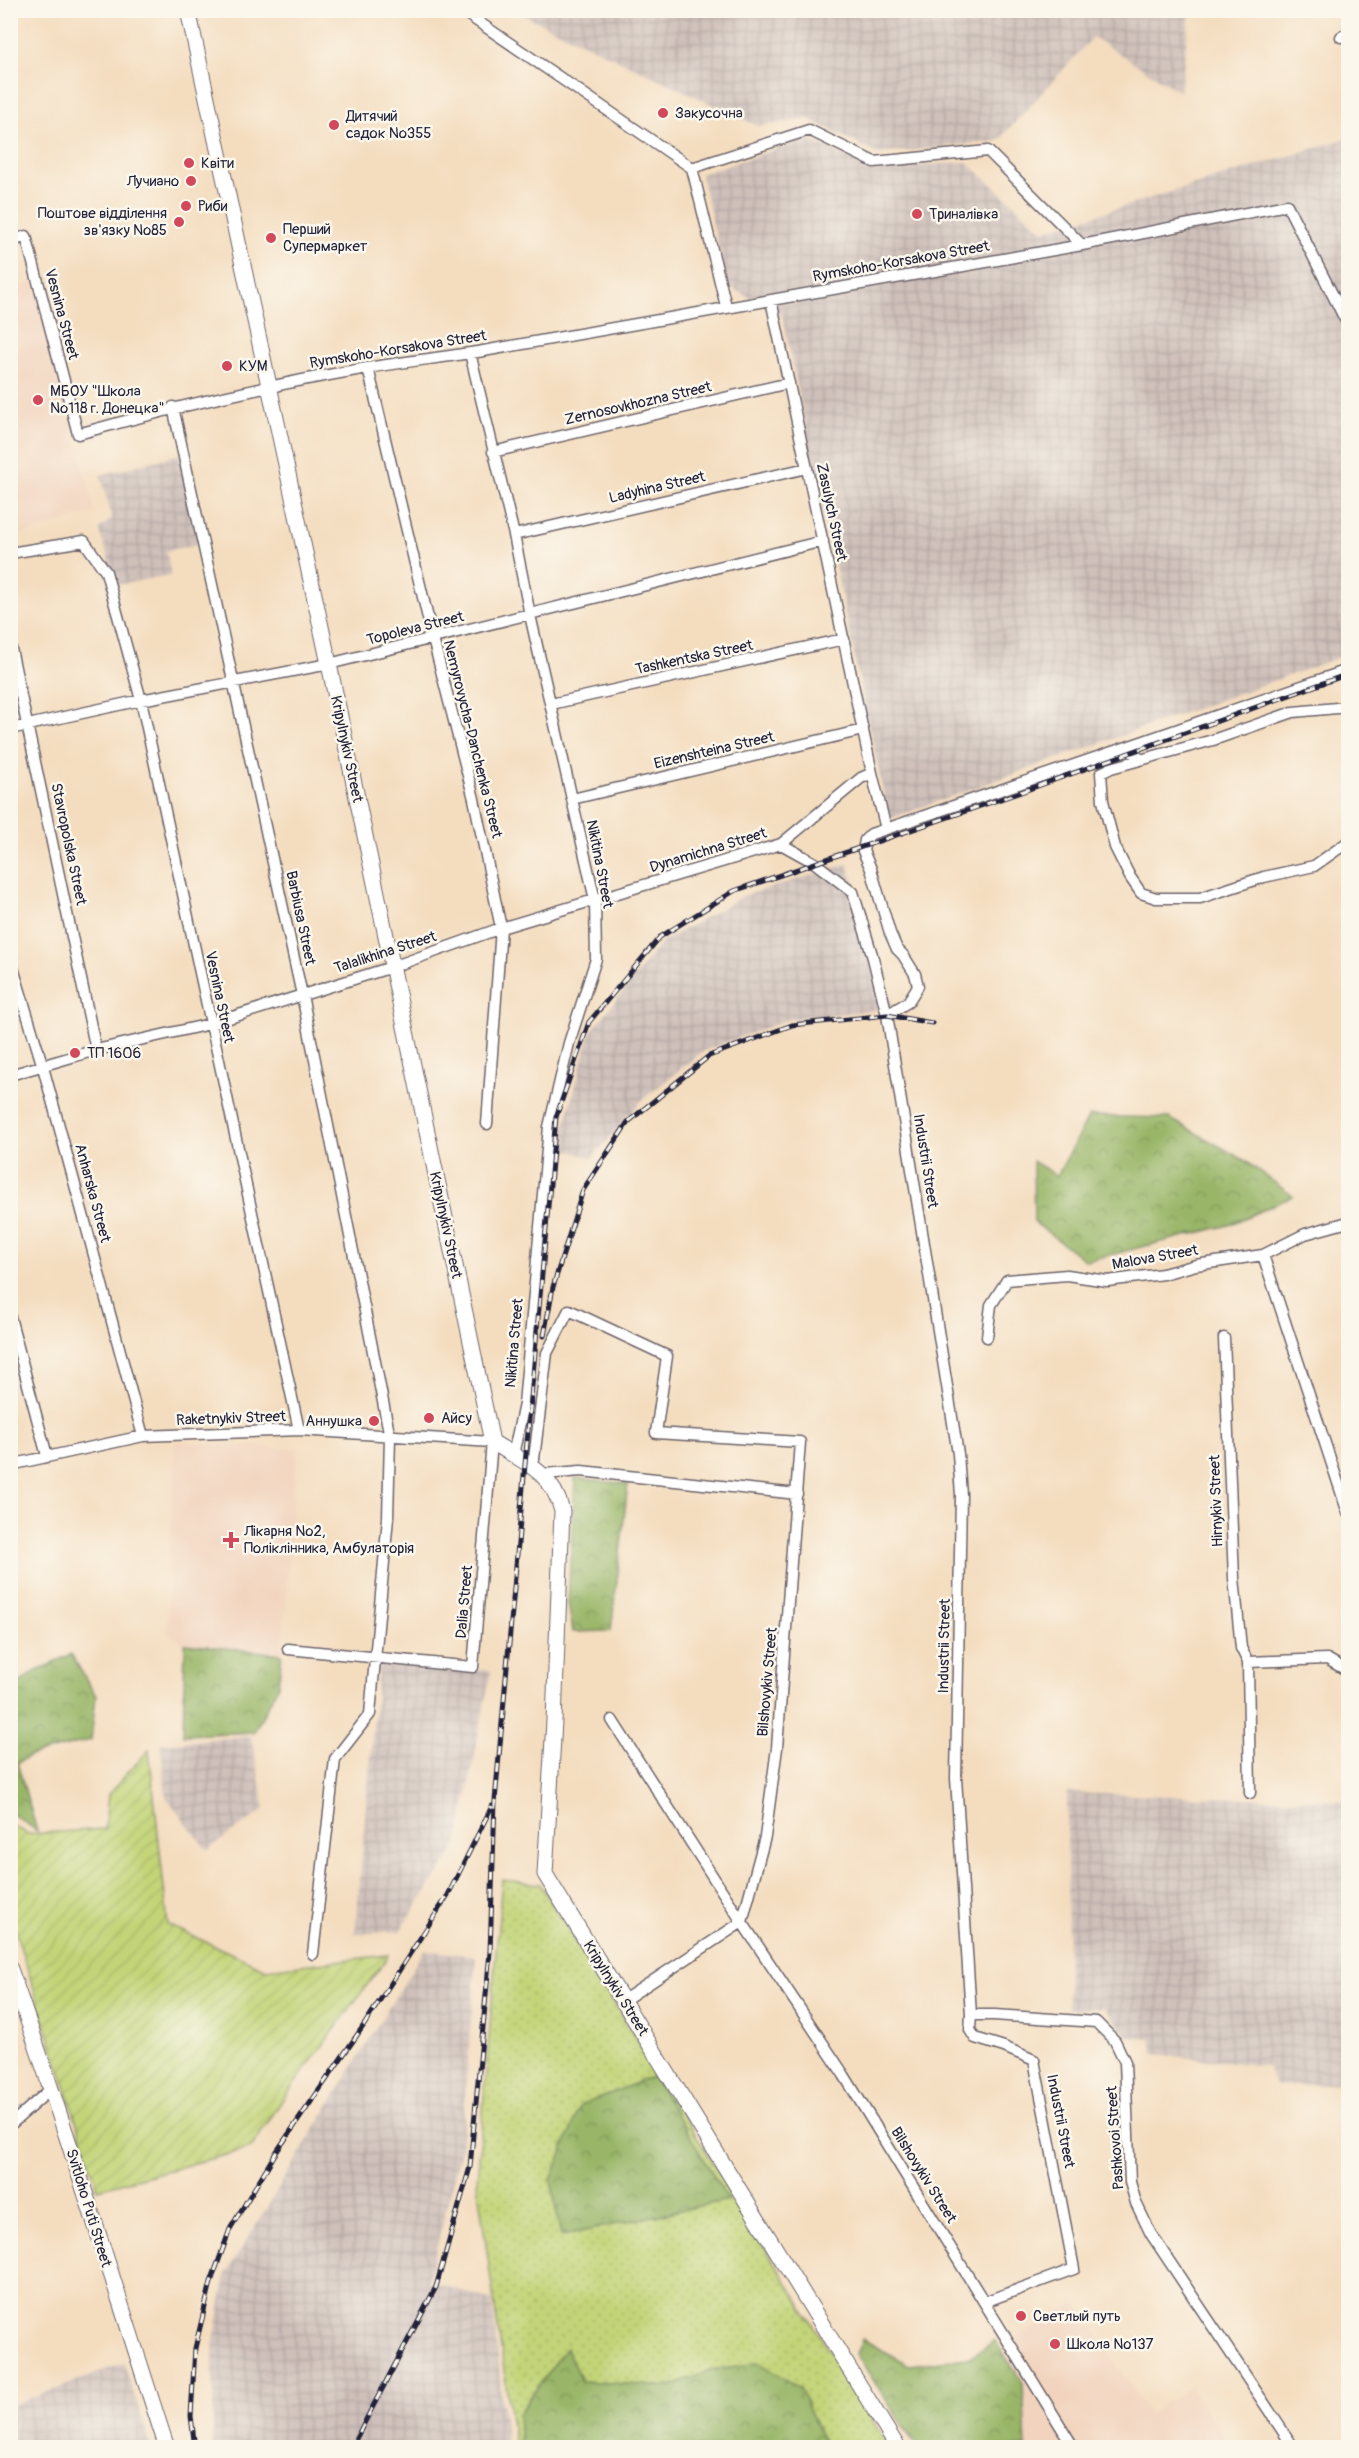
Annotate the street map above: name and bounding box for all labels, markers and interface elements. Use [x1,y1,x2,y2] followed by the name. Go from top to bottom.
[675,104,743,123] place label: Закусочна
[656,106,670,120] marker: Закусочна
[345,107,431,143] place label: Дитячий садок №355
[327,118,341,132] marker: Дитячий садок №355
[201,154,234,173] place label: Квіти
[182,156,196,170] marker: Квіти
[126,172,179,191] place label: Лучиано
[184,174,198,188] marker: Лучиано
[198,197,228,216] place label: Риби
[179,199,193,213] marker: Риби
[38,204,167,240] place label: Поштове відділення зв'язку №85
[929,205,998,224] place label: Триналівка
[910,207,924,221] marker: Триналівка
[172,215,186,229] marker: Поштове відділення зв'язку №85
[283,220,368,256] place label: Перший Супермаркет
[264,231,278,245] marker: Перший Супермаркет
[811,236,992,286] street label: Rymskoho-Korsakova Street
[40,267,83,363] street label: Vesnina Street
[308,326,489,373] street label: Rymskoho-Korsakova Street
[239,357,268,376] place label: КУМ
[220,359,234,373] marker: КУМ
[563,377,714,430] street label: Zernosovkhozna Street
[50,382,165,418] place label: МБОУ "Школа №118 г. Донецка"
[31,393,45,407] marker: МБОУ "Школа №118 г. Донецка"
[812,461,851,564] street label: Zasulych Street
[607,467,708,508] street label: Ladyhina Street
[364,607,467,650] street label: Topoleva Street
[634,636,756,679] street label: Tashkentska Street
[439,638,507,841] street label: Nemyrovycha-Danchenka Street
[326,694,367,805] street label: Kripylnykiv Street
[652,727,777,774] street label: Eizenshteina Street
[46,781,91,908] street label: Stavropolska Street
[582,818,618,911] street label: Nikitina Street
[647,823,770,877] street label: Dynamichna Street
[281,869,320,968] street label: Barbiusa Street
[332,927,440,978] street label: Talalikhina Street
[200,949,239,1046] street label: Vesnina Street
[87,1044,141,1063] place label: ТП 1606
[68,1046,82,1060] marker: ТП 1606
[909,1113,942,1210] street label: Industrii Street
[70,1142,115,1246] street label: Anharska Street
[425,1170,466,1281] street label: Kripylnykiv Street
[1111,1240,1201,1274] street label: Malova Street
[501,1297,528,1389] street label: Nikitina Street
[176,1407,287,1430] street label: Raketnykiv Street
[441,1409,473,1428] place label: Айсу
[422,1411,436,1425] marker: Айсу
[306,1412,362,1431] place label: Аннушка
[367,1414,381,1428] marker: Аннушка
[1205,1454,1228,1547] street label: Hirnykiv Street
[243,1522,414,1558] place label: Лікарня №2, Поліклінника, Амбулаторія
[222,1531,240,1549] marker: Лікарня №2, Поліклінника, Амбулаторія
[452,1564,477,1639] street label: Dalia Street
[934,1597,955,1694] street label: Industrii Street
[753,1626,782,1738] street label: Bilshovykiv Street
[579,1937,653,2040] street label: Kripylnykiv Street
[1042,2073,1079,2170] street label: Industrii Street
[1102,2084,1129,2191] street label: Pashkovoi Street
[886,2124,961,2228] street label: Bilshovykiv Street
[62,2147,116,2270] street label: Svitloho Puti Street
[1033,2307,1121,2326] place label: Светлый путь
[1014,2309,1028,2323] marker: Светлый путь
[1067,2335,1154,2354] place label: Школа №137
[1048,2337,1062,2351] marker: Школа №137

